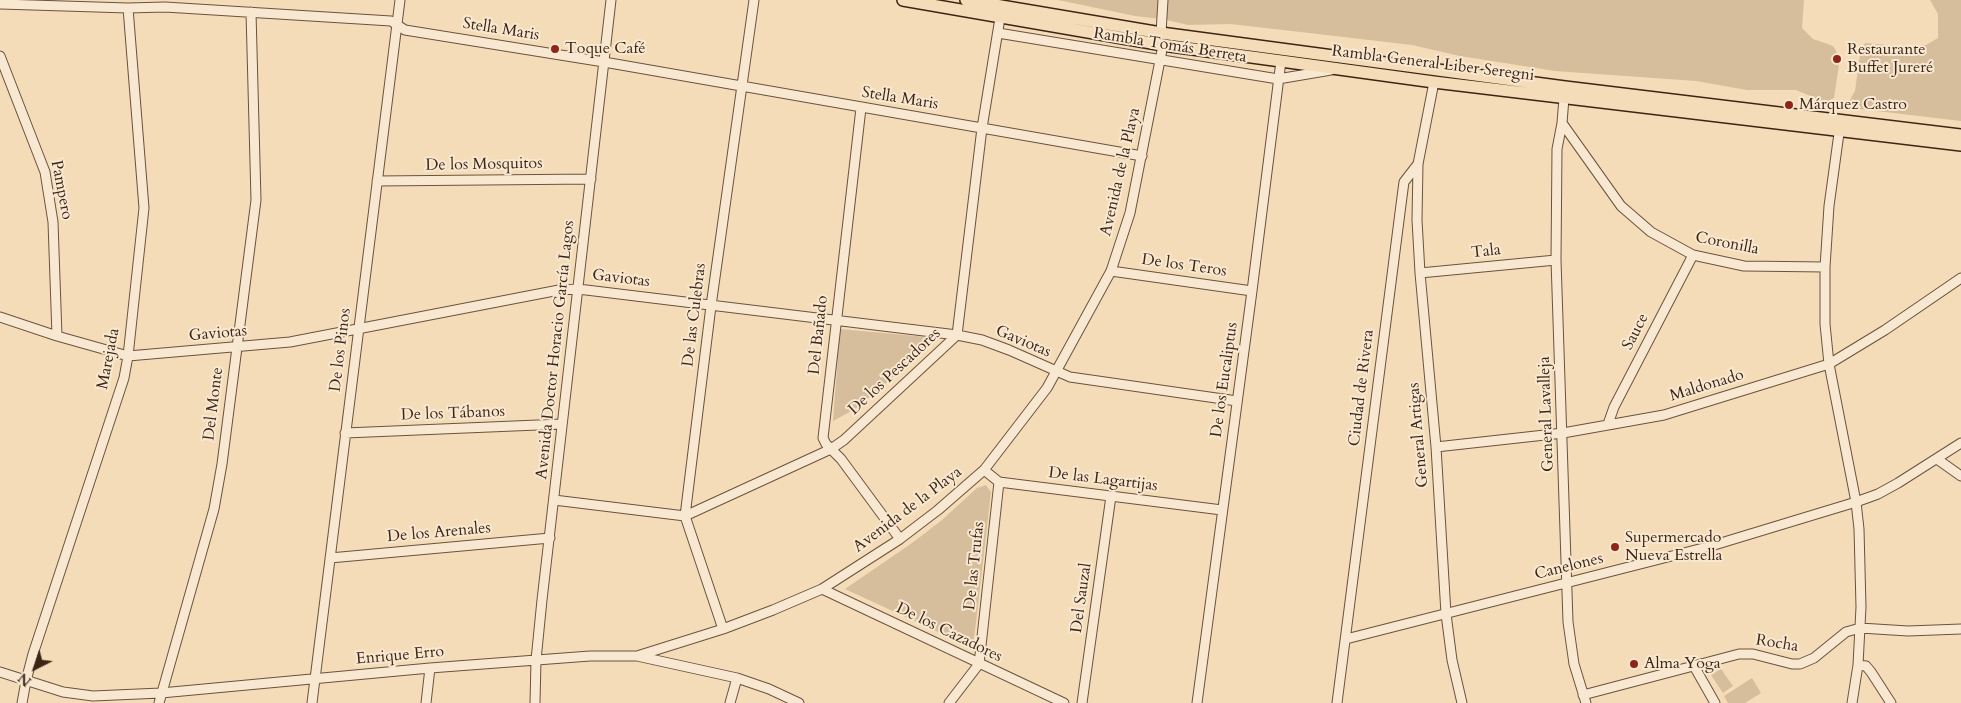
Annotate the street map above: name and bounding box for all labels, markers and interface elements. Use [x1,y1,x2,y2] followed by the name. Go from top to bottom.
[461,14,541,46] street label: Stella Maris
[1092,24,1248,68] street label: Rambla Tomás Berreta
[565,39,646,59] place label: Toque Café
[1847,40,1933,78] place label: Restaurante Buffet Jureré
[1331,42,1535,86] street label: Rambla General Liber Seregni
[549,43,561,55] marker: Toque Café
[1831,53,1843,65] marker: Restaurante Buffet Jureré
[860,83,940,115] street label: Stella Maris
[1799,95,1907,115] place label: Márquez Castro
[1783,99,1795,111] marker: Márquez Castro
[1097,106,1145,238] street label: Avenida de la Playa
[425,154,543,176] street label: De los Mosquitos
[46,159,76,221] street label: Pampero
[533,220,579,480] street label: Avenida Doctor Horacio García Lagos
[1694,228,1760,260] street label: Coronilla
[1470,241,1502,263] street label: Tala
[1140,251,1228,281] street label: De los Teros
[679,262,711,368] street label: De las Culebras
[591,266,651,292] street label: Gaviotas
[805,294,833,376] street label: Del Bañado
[326,307,356,393] street label: De los Pinos
[1619,311,1653,353] street label: Sauce
[1207,321,1243,439] street label: De los Eucaliptus
[188,322,248,346] street label: Gaviotas
[992,322,1054,362] street label: Gaviotas
[845,324,945,420] street label: De los Pescadores
[94,327,124,391] street label: Marejada
[1345,329,1379,447] street label: Ciudad de Rivera
[1535,356,1559,472] street label: General Lavalleja
[200,366,228,442] street label: Del Monte
[1668,366,1746,406] street label: Maldonado
[1405,382,1433,488] street label: General Artigas
[401,403,505,425] street label: De los Tábanos
[850,463,966,557] street label: Avenida de la Playa
[1047,464,1159,496] street label: De las Lagartijas
[386,519,492,547] street label: De los Arenales
[961,521,989,611] street label: De las Trufas
[1625,528,1722,566] place label: Supermercado Nueva Estrella
[1609,541,1621,553] marker: Supermercado Nueva Estrella
[1533,549,1605,585] street label: Canelones
[1068,562,1096,634] street label: Del Sauzal
[893,599,1005,667] street label: De los Cazadores
[1754,631,1800,657] street label: Rocha
[10,643,60,693] north arrow
[355,643,445,669] street label: Enrique Erro
[1644,654,1721,674] place label: Alma Yoga
[1628,658,1640,670] marker: Alma Yoga
[14,669,36,691] text: N

